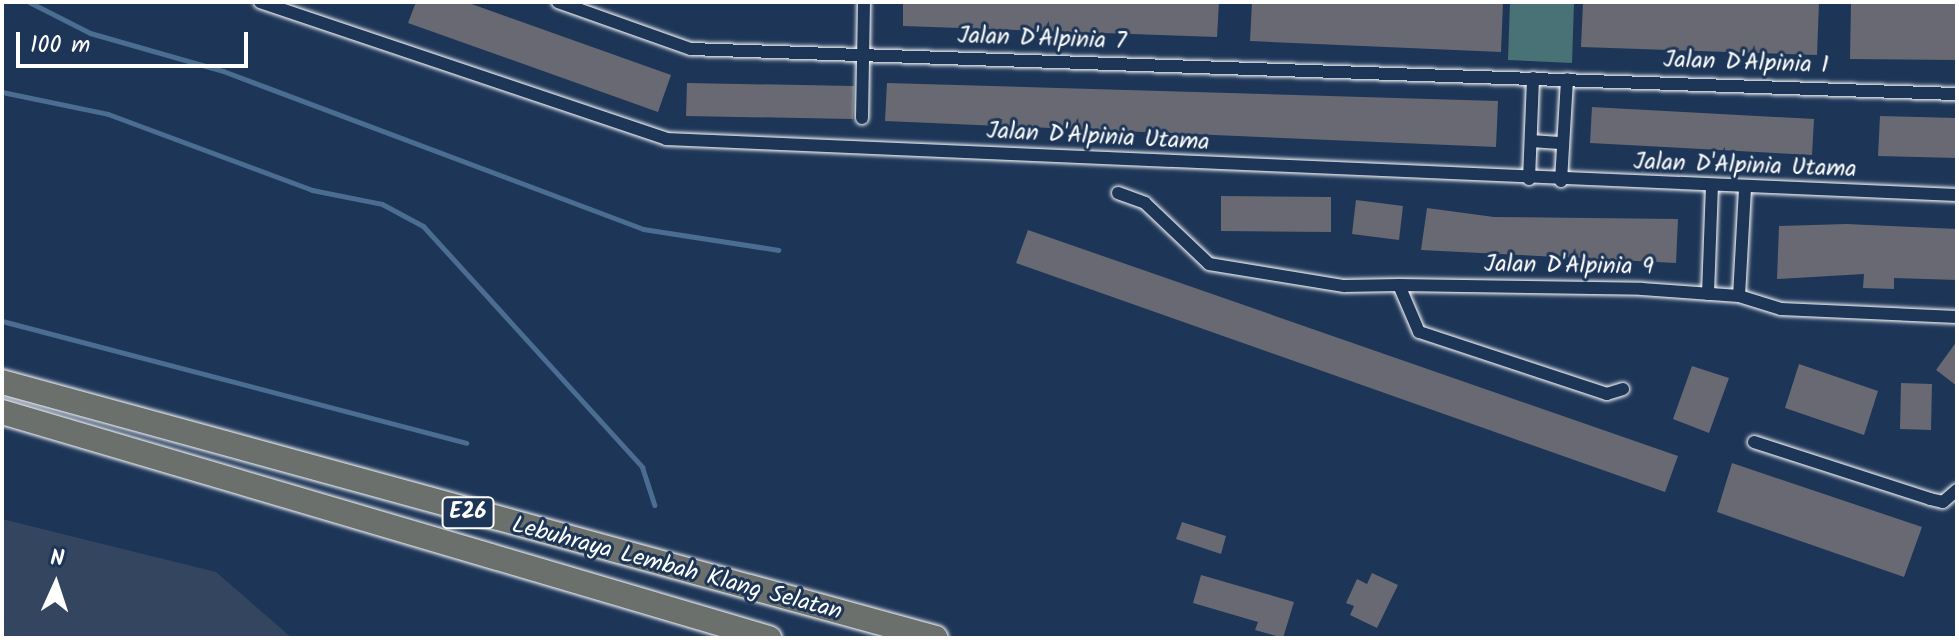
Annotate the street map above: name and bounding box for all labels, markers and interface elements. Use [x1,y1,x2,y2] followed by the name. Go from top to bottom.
[20,16,252,66] scale bar
[957,22,1127,56] street label: Jalan D'Alpinia 7
[30,26,90,65] text: 100 m
[1663,46,1829,80] street label: Jalan D'Alpinia 1
[986,117,1210,157] street label: Jalan D'Alpinia Utama
[1633,148,1857,184] street label: Jalan D'Alpinia Utama
[1484,250,1654,282] street label: Jalan D'Alpinia 9
[440,495,496,531] road number: E26
[509,511,845,627] street label: Lebuhraya Lembah Klang Selatan
[49,542,65,577] text: N
[16,544,96,624] north arrow

